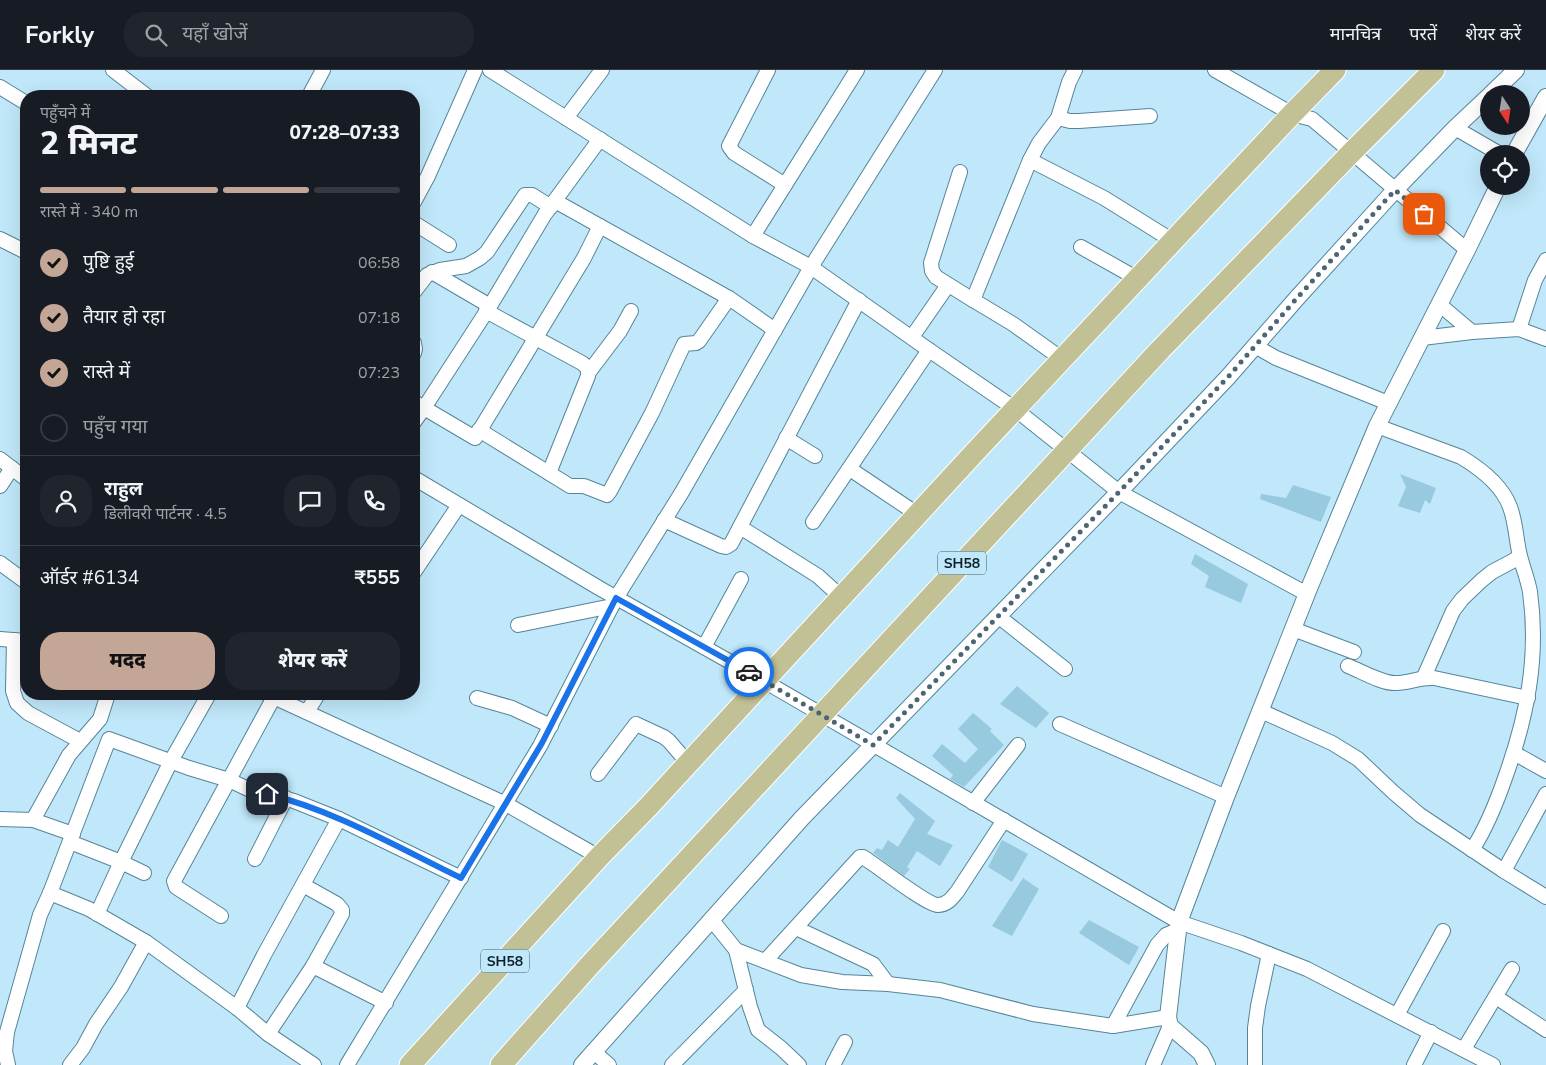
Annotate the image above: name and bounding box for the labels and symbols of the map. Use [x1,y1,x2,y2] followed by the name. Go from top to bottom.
[1480,85,1530,135] north arrow
[1403,193,1445,235] pin
[938,552,986,574] road number: SH58
[724,647,774,697] courier
[246,773,288,815] pin
[481,949,529,972] road number: SH58

